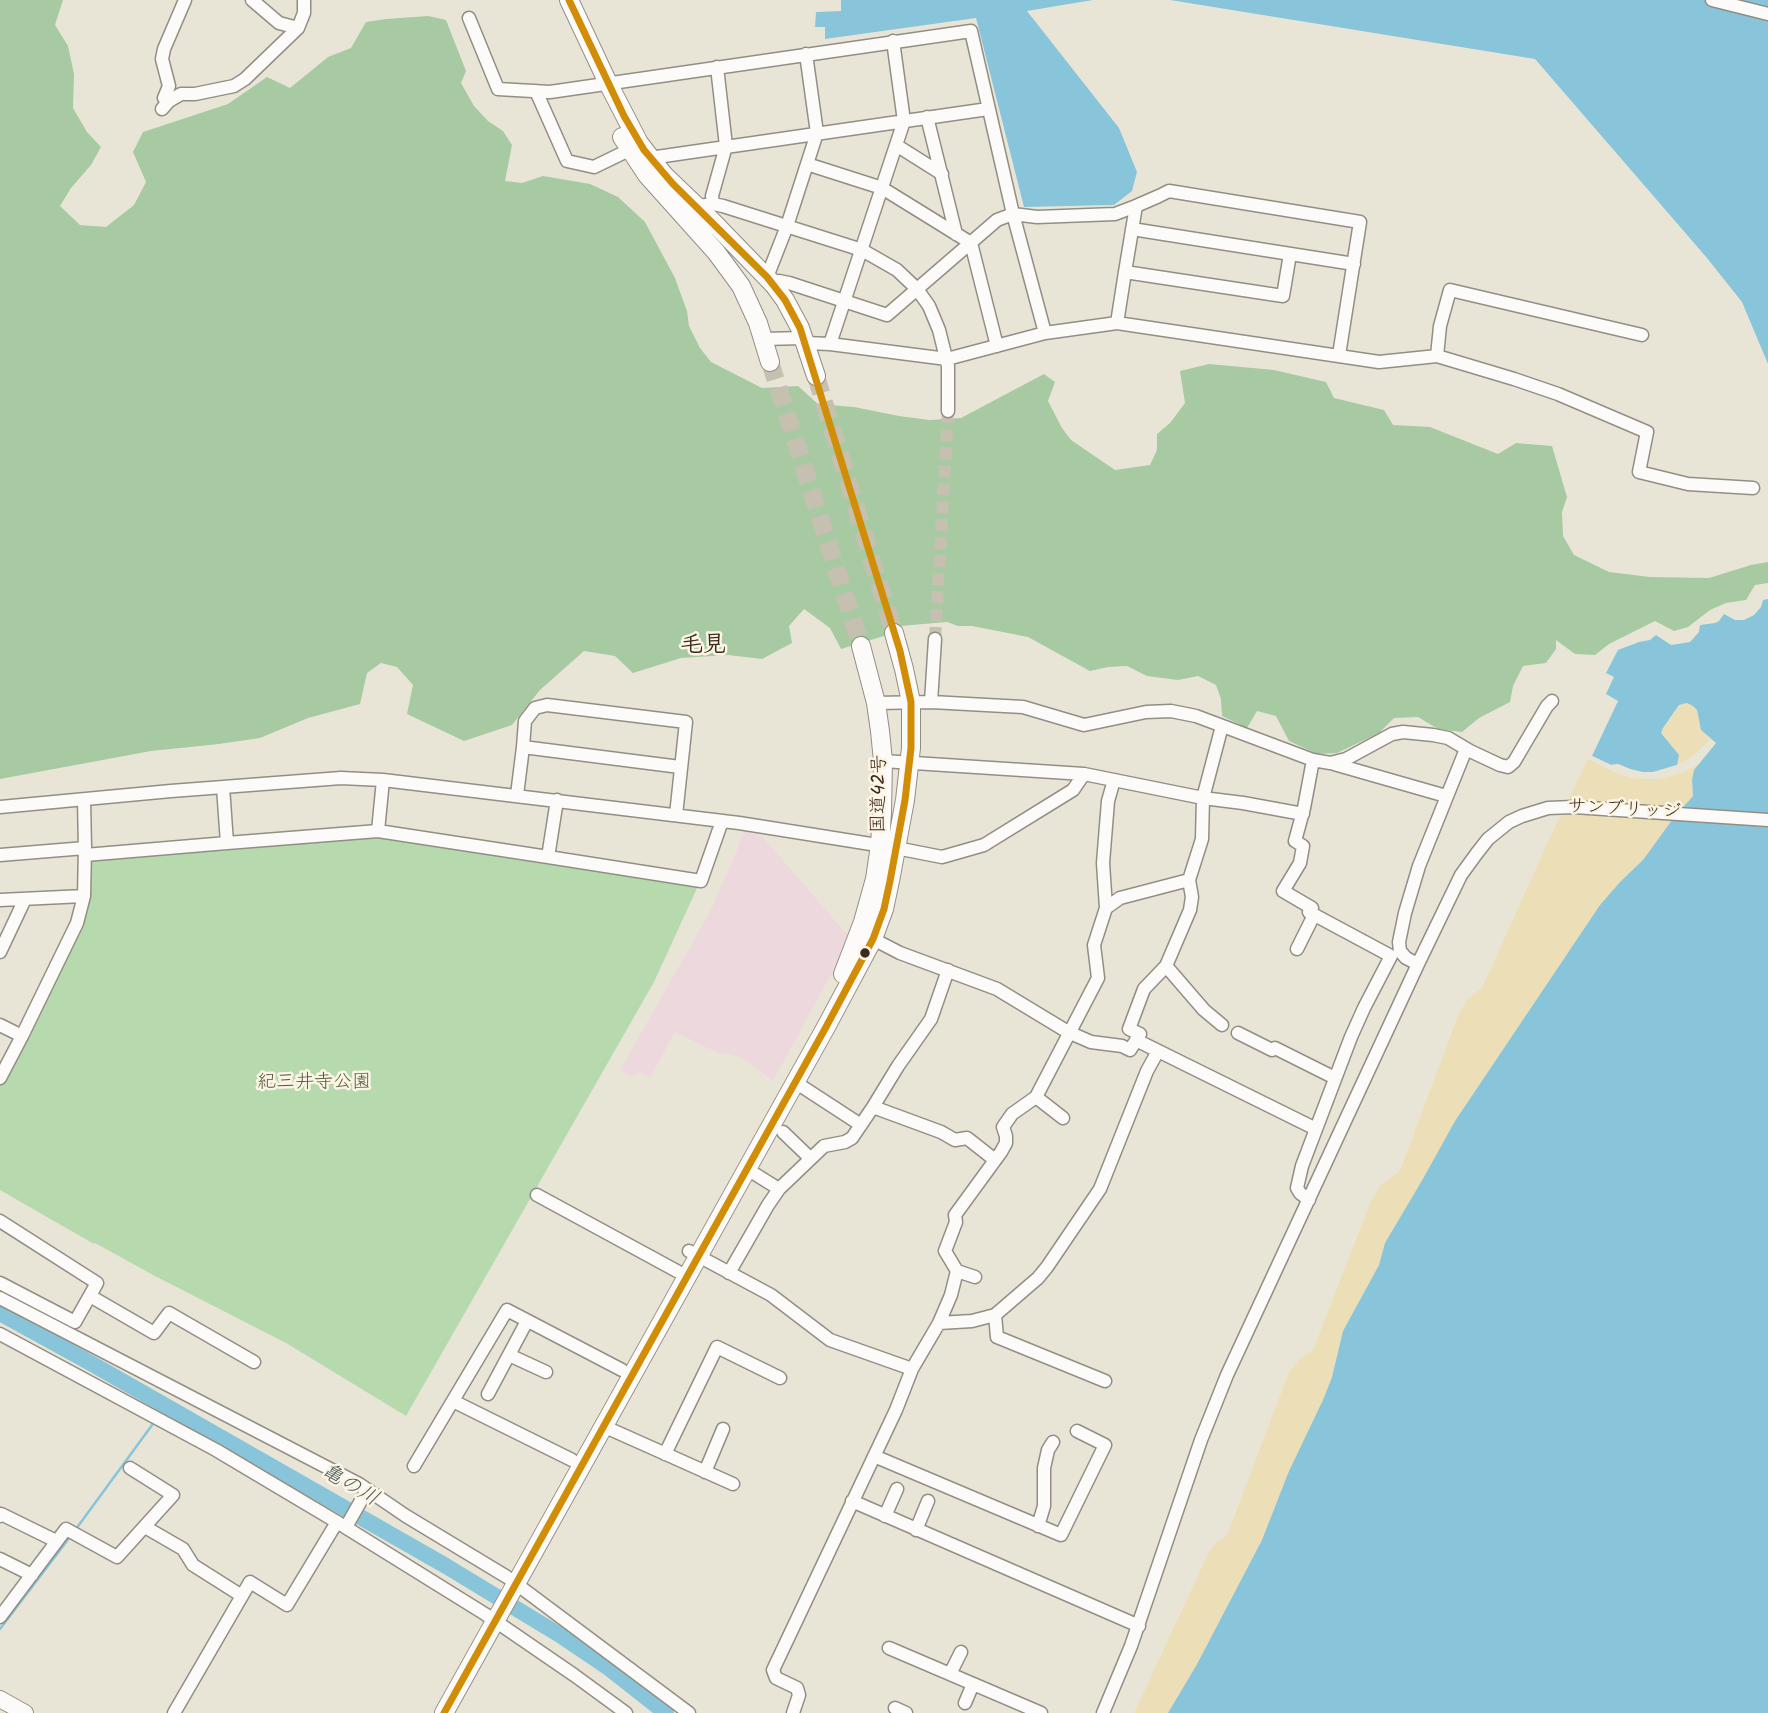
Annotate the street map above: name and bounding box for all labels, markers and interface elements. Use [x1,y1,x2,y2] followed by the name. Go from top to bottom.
[680,633,726,661] district label: 毛見
[869,755,893,833] street label: 国道42号
[1566,797,1682,825] street label: サンブリッジ
[858,946,872,960] unlabelled marker
[257,1073,371,1095] park label: 紀三井寺公園
[315,1460,383,1514] water label: 亀の川

